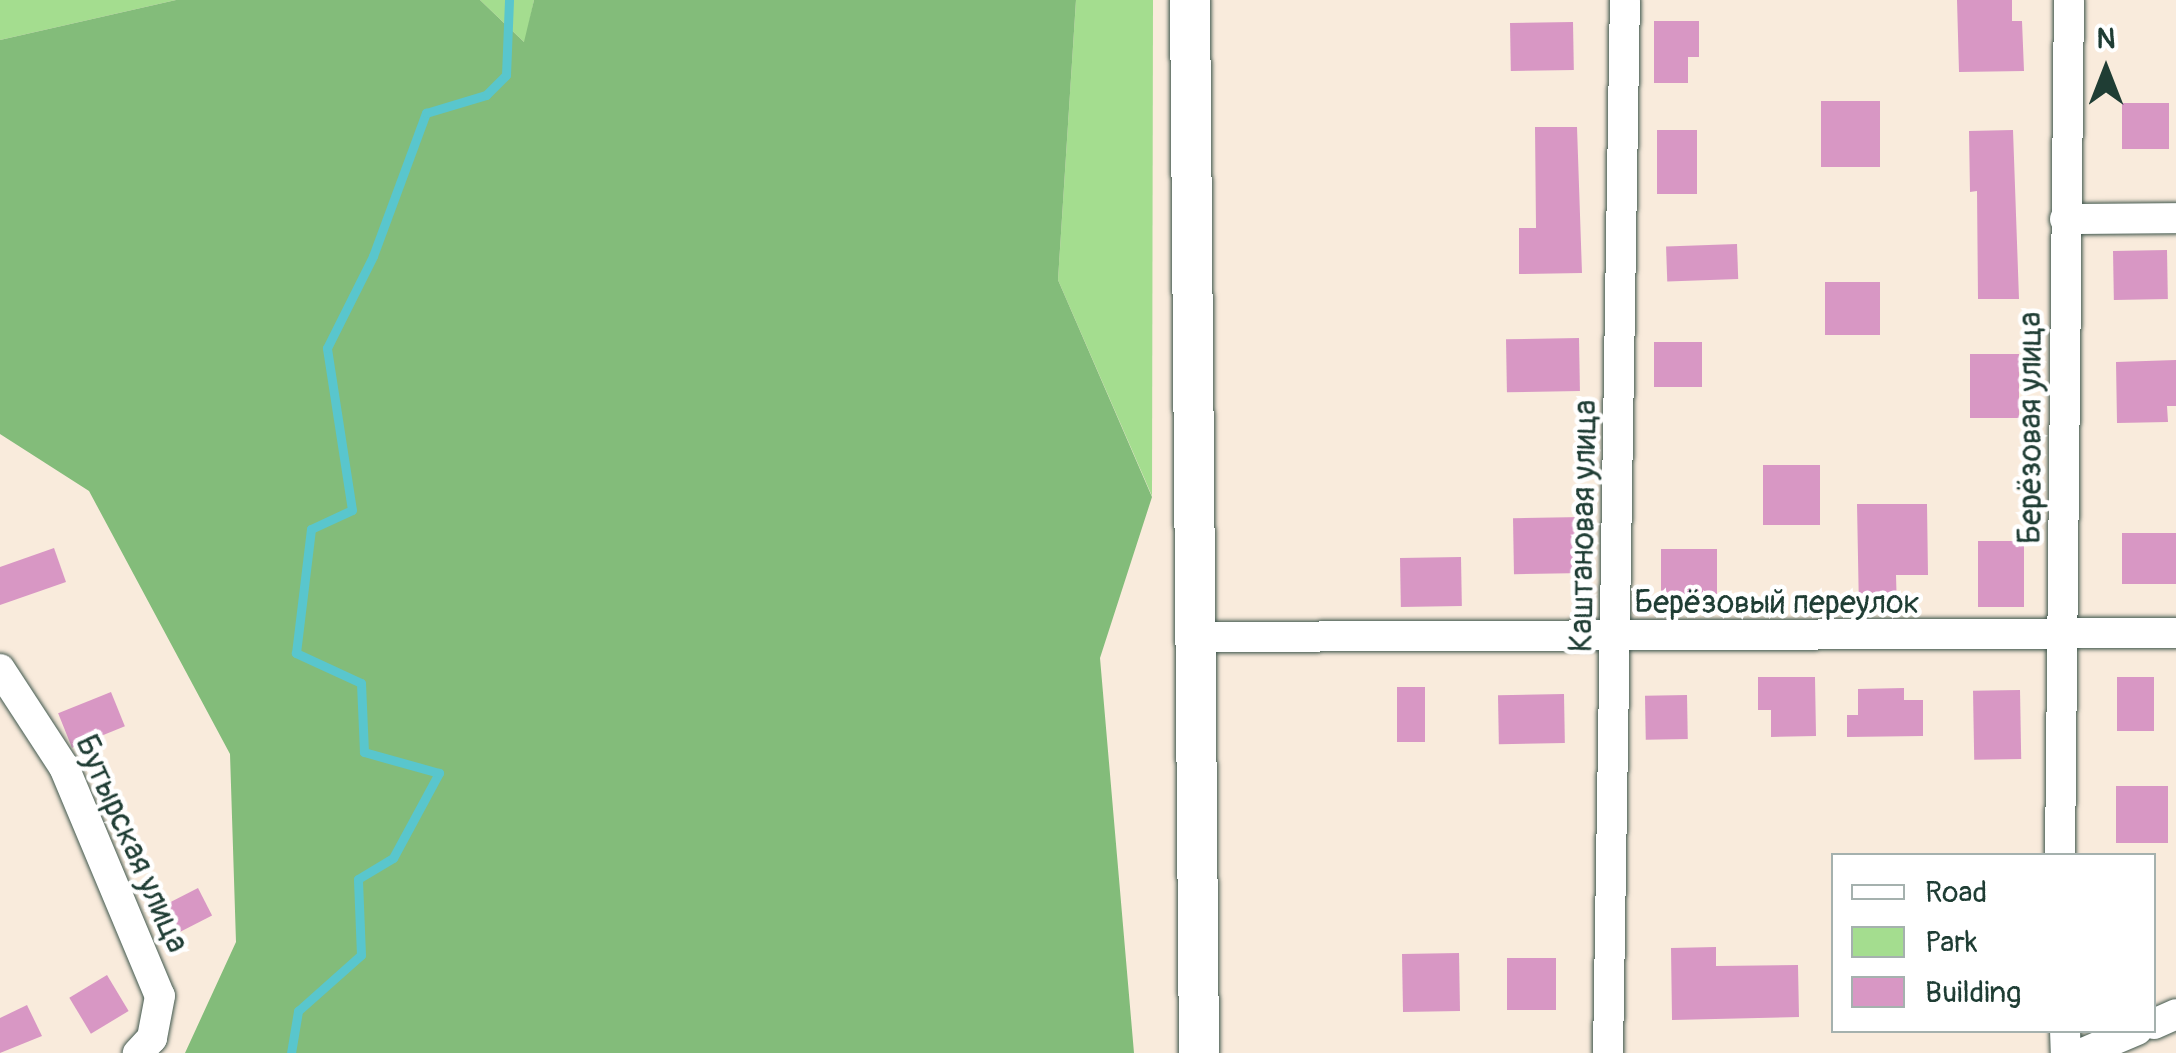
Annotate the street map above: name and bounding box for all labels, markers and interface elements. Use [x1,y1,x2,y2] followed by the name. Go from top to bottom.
[2056,20,2156,120] north arrow
[2097,22,2115,57] text: N
[2012,312,2050,544] street label: Берёзовая улица
[1563,400,1605,652] street label: Каштановая улица
[1634,584,1920,622] street label: Берёзовый переулок
[66,729,196,959] street label: Бутырская улица
[1831,853,2156,1033] legend
[1925,874,1987,911] text: Road
[1925,924,1978,961] text: Park
[1925,974,2021,1011] text: Building

